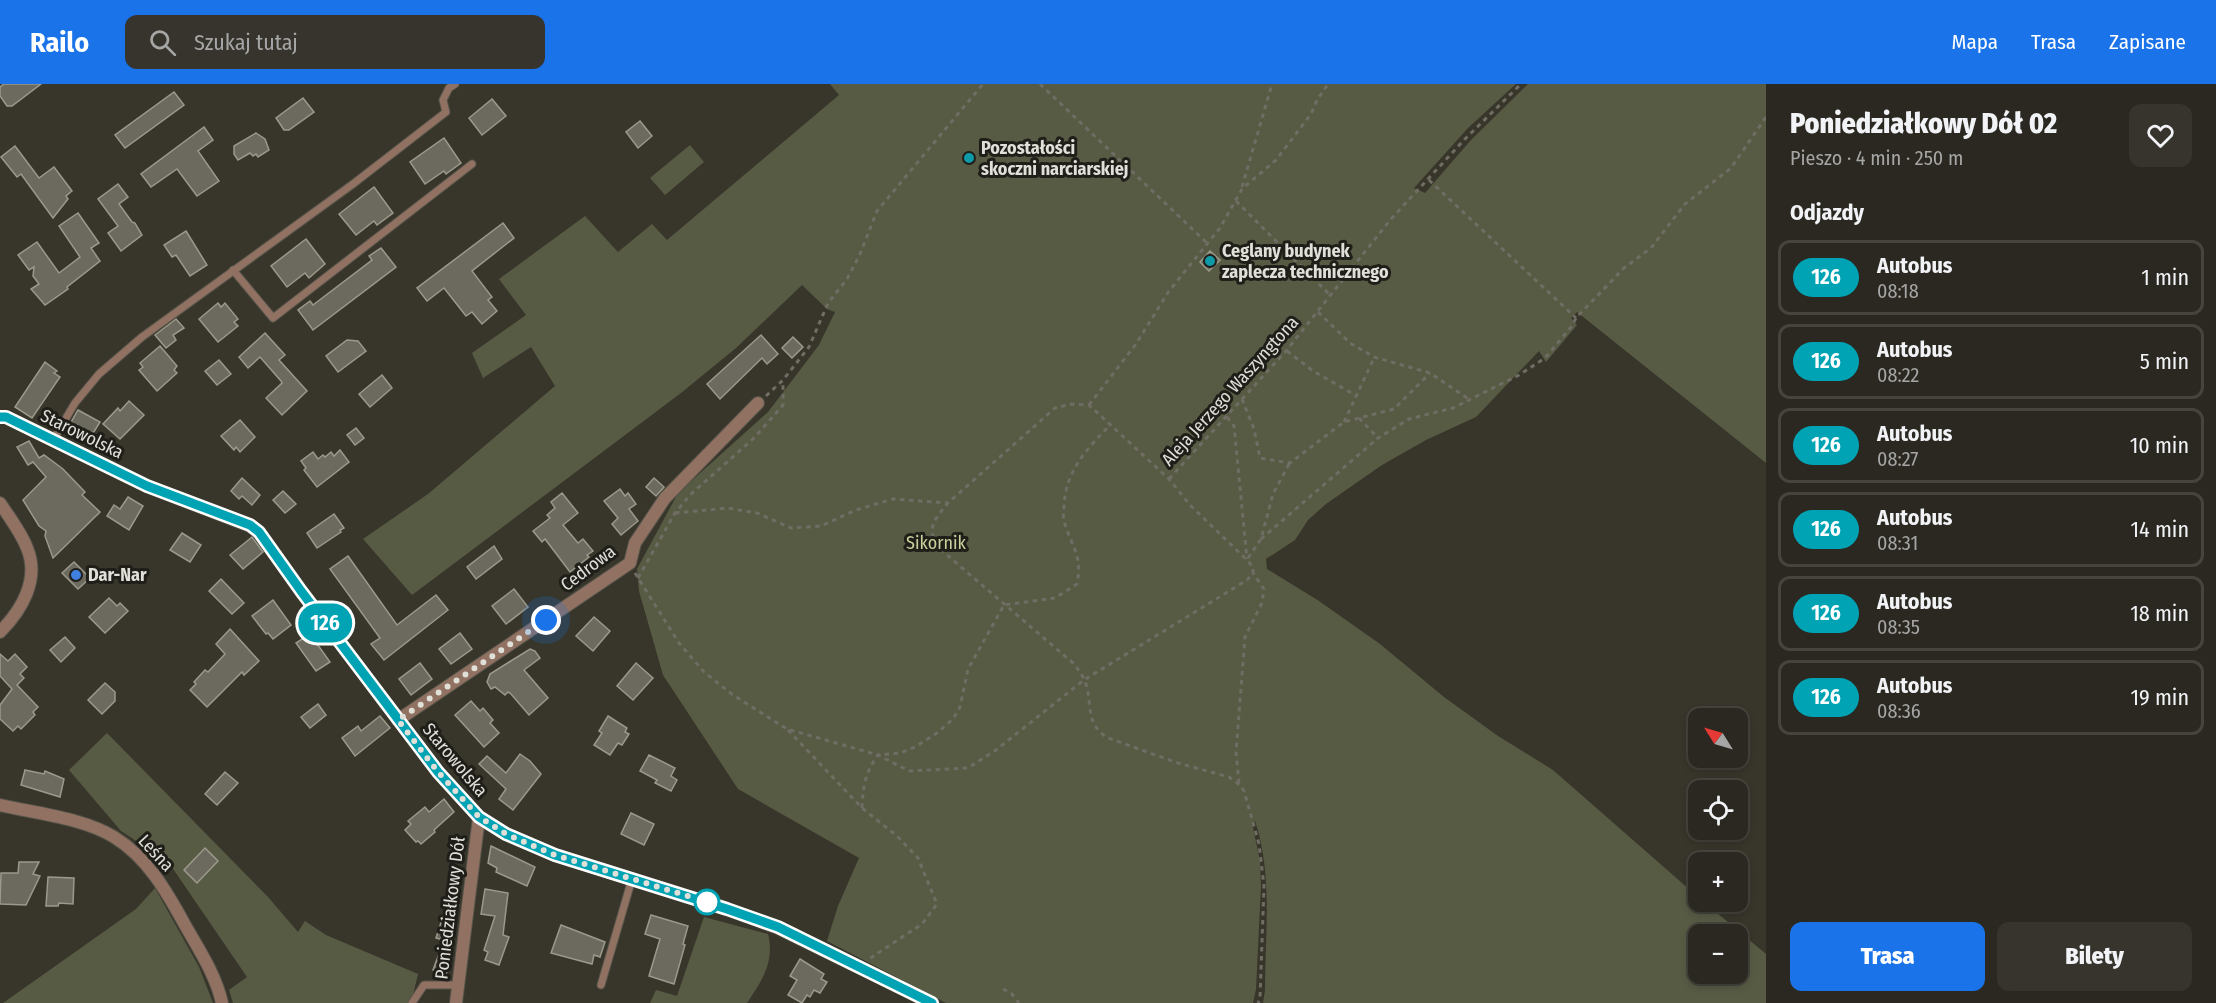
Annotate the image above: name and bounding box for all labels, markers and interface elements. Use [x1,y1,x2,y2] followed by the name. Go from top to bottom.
[125,15,545,69] search box
[30,26,89,59] text: Railo
[146,26,179,59] icon: search
[194,29,298,56] text: Szukaj tutaj
[1952,29,1998,55] text: Mapa
[2031,29,2076,55] text: Trasa
[2109,29,2186,55] text: Zapisane
[2129,104,2192,167] button: heart
[1790,107,2057,140] text: Poniedziałkowy Dół 02
[981,137,1128,180] place label: Pozostałości skoczni narciarskiej
[1790,146,1963,170] text: Pieszo · 4 min · 250 m
[962,151,976,165] marker: Pozostałości skoczni narciarskiej
[1790,199,1864,226] text: Odjazdy
[1222,240,1389,283] place label: Ceglany budynek zaplecza technicznego
[1877,252,1952,279] text: Autobus
[1203,254,1217,268] marker: Ceglany budynek zaplecza technicznego
[1811,264,1841,290] text: 126
[2141,264,2189,291] text: 1 min
[1877,279,1919,303] text: 08:18
[1157,311,1303,470] street label: Aleja Jerzego Waszyngtona
[1877,336,1952,363] text: Autobus
[1811,348,1841,374] text: 126
[2140,348,2189,375] text: 5 min
[1877,363,1919,387] text: 08:22
[37,405,127,464] street label: Starowolska
[1877,420,1952,447] text: Autobus
[1811,432,1841,458] text: 126
[2130,432,2189,459] text: 10 min
[1877,447,1918,471] text: 08:27
[1877,504,1952,531] text: Autobus
[1811,516,1841,542] text: 126
[2131,516,2189,543] text: 14 min
[1877,531,1918,555] text: 08:31
[906,532,967,554] park label: Sikornik
[556,540,620,596] street label: Cedrowa
[88,564,147,586] place label: Dar-Nar
[69,568,83,582] marker: Dar-Nar
[1877,588,1952,615] text: Autobus
[1811,600,1841,626] text: 126
[2130,600,2189,627] text: 18 min
[290,604,360,642] line badge: 126
[531,605,561,635] your location
[310,610,340,636] text: 126
[1877,615,1920,639] text: 08:35
[1877,672,1952,699] text: Autobus
[1811,684,1841,710] text: 126
[2131,684,2189,711] text: 19 min
[1877,699,1921,723] text: 08:36
[1688,708,1748,768] north arrow
[1688,708,1748,984] map controls
[418,719,492,801] street label: Starowolska
[1688,780,1748,840] button: locate
[133,830,179,876] street label: Leśna
[430,835,470,980] street label: Poniedziałkowy Dół
[1688,852,1748,912] button: +
[694,889,720,915] unlabelled marker
[1790,922,1985,991] button: Trasa
[1997,922,2192,991] button: Bilety
[1688,924,1748,984] button: −

